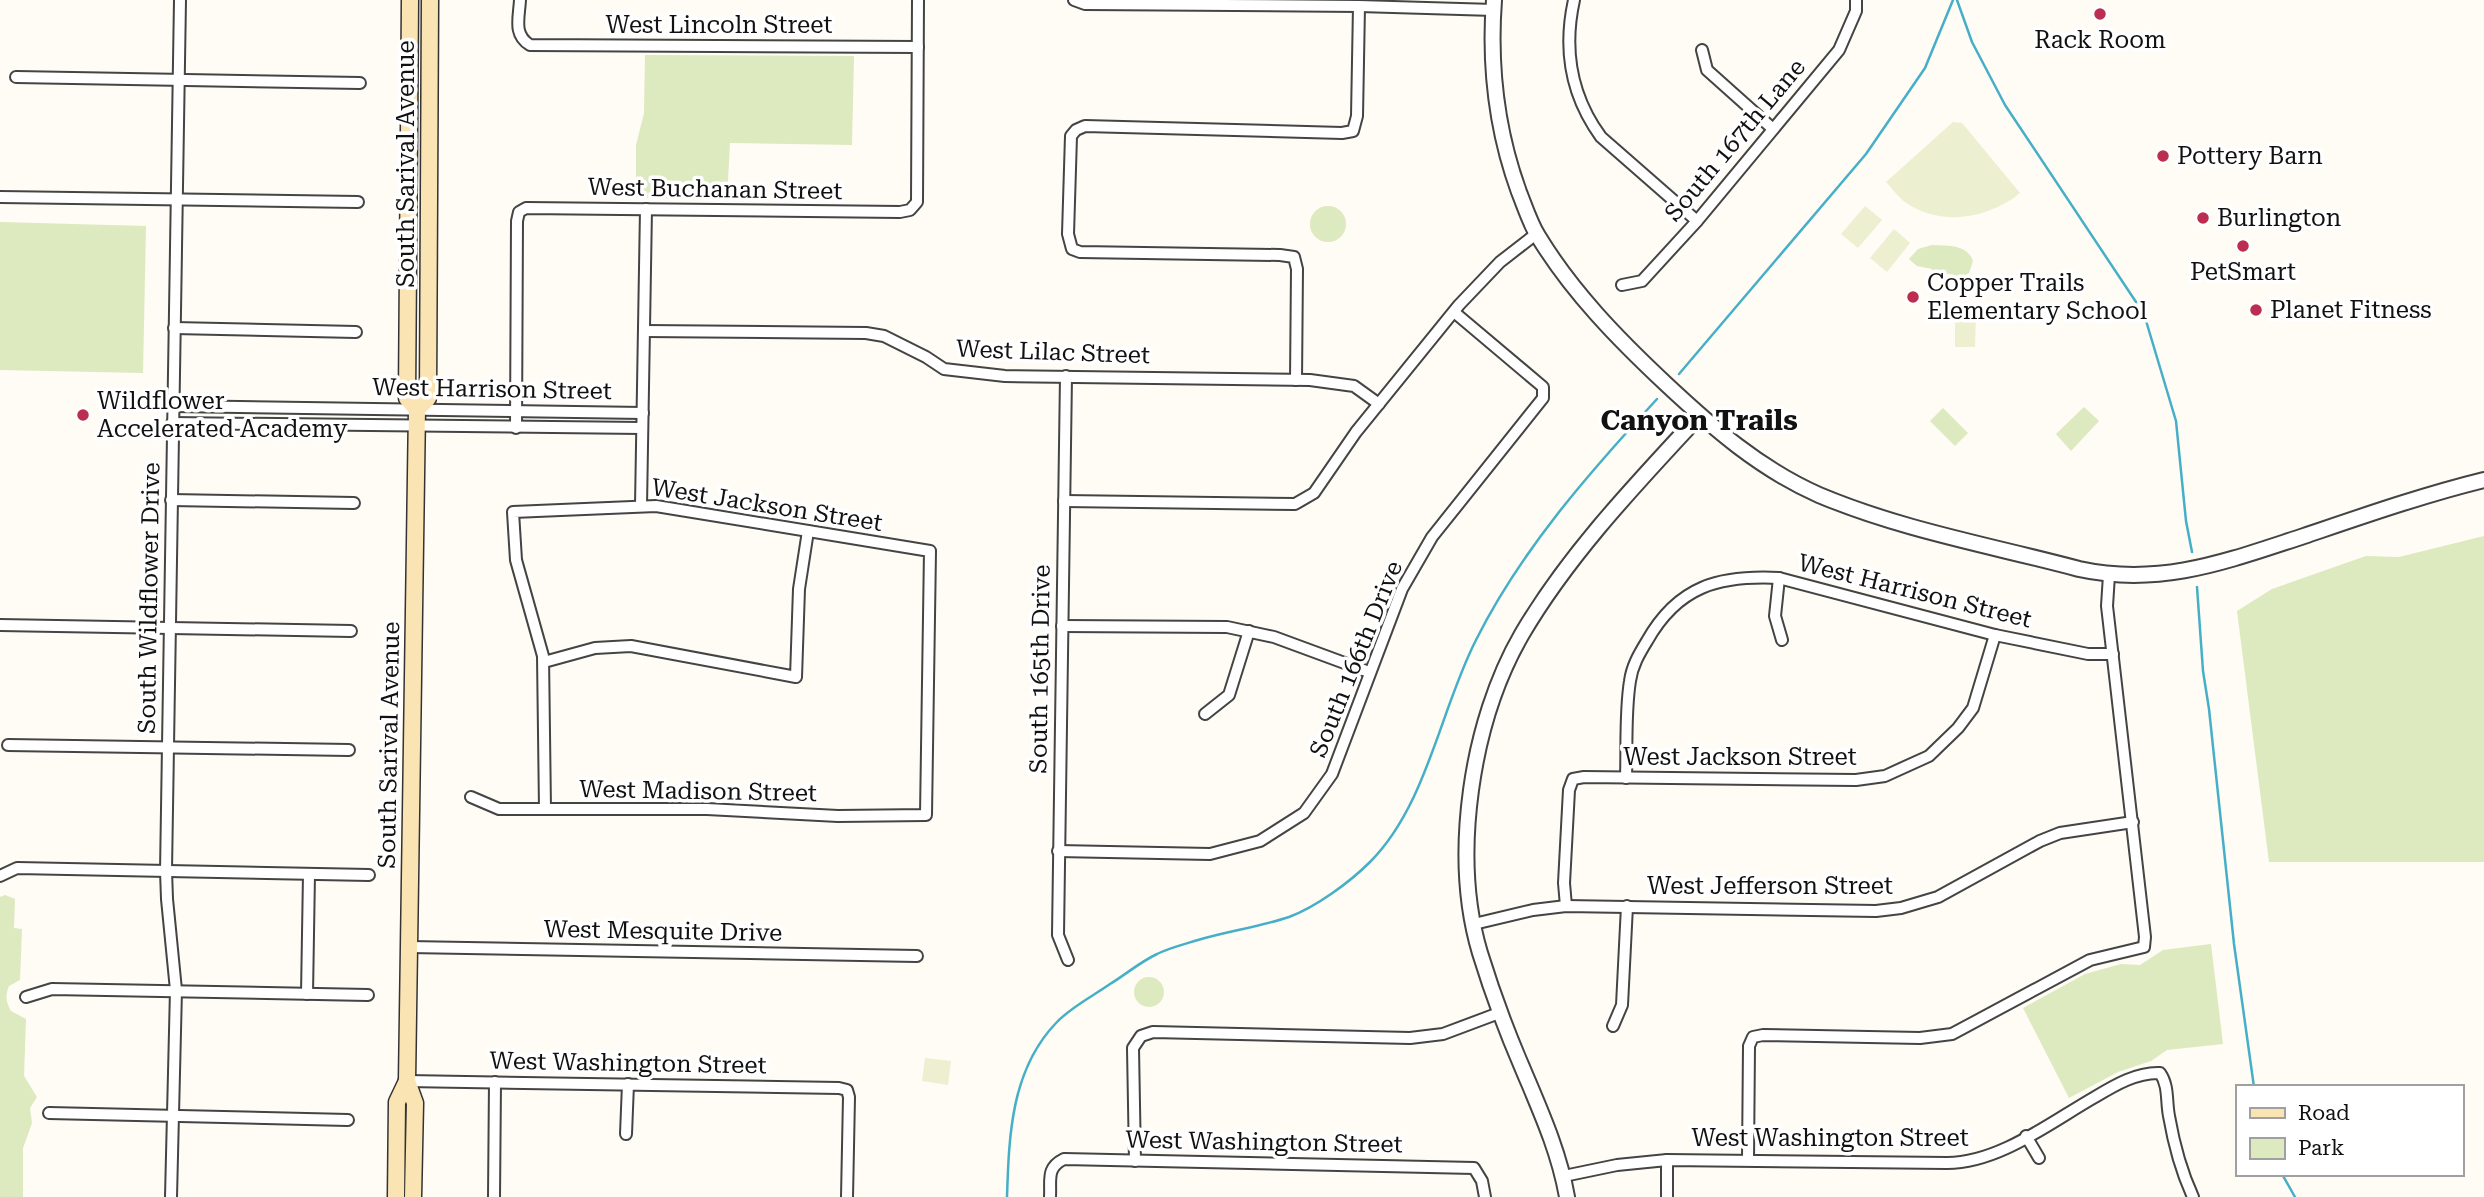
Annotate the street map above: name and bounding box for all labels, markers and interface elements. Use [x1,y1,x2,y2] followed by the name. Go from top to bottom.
[2092,6,2108,22] marker: Rack Room
[606,11,832,39] street label: West Lincoln Street
[2034,26,2166,54] place label: Rack Room
[392,40,420,288] street label: South Sarival Avenue
[1659,53,1811,227] street label: South 167th Lane
[2177,142,2323,170] place label: Pottery Barn
[2155,148,2171,164] marker: Pottery Barn
[588,173,843,205] street label: West Buchanan Street
[2217,204,2341,232] place label: Burlington
[2195,210,2211,226] marker: Burlington
[2235,238,2251,254] marker: PetSmart
[2190,258,2296,286] place label: PetSmart
[1927,269,2147,325] place label: Copper Trails Elementary School
[1905,289,1921,305] marker: Copper Trails Elementary School
[2270,296,2432,324] place label: Planet Fitness
[2248,302,2264,318] marker: Planet Fitness
[956,335,1150,369] street label: West Lilac Street
[372,373,612,405] street label: West Harrison Street
[97,387,348,443] place label: Wildflower Accelerated Academy
[1600,404,1798,437] district label: Canyon Trails
[75,407,91,423] marker: Wildflower Accelerated Academy
[133,462,165,734] street label: South Wildflower Drive
[650,473,885,537] street label: West Jackson Street
[1795,548,2035,634] street label: West Harrison Street
[1304,557,1408,761] street label: South 166th Drive
[1024,564,1056,774] street label: South 165th Drive
[373,621,405,869] street label: South Sarival Avenue
[1623,743,1857,771] street label: West Jackson Street
[579,775,817,807] street label: West Madison Street
[1647,872,1893,900] street label: West Jefferson Street
[543,915,783,947] street label: West Mesquite Drive
[489,1047,767,1079] street label: West Washington Street
[2236,1085,2463,1176] legend
[2298,1101,2350,1125] text: Road
[1691,1124,1969,1152] street label: West Washington Street
[1125,1126,1403,1158] street label: West Washington Street
[2298,1136,2344,1160] text: Park

